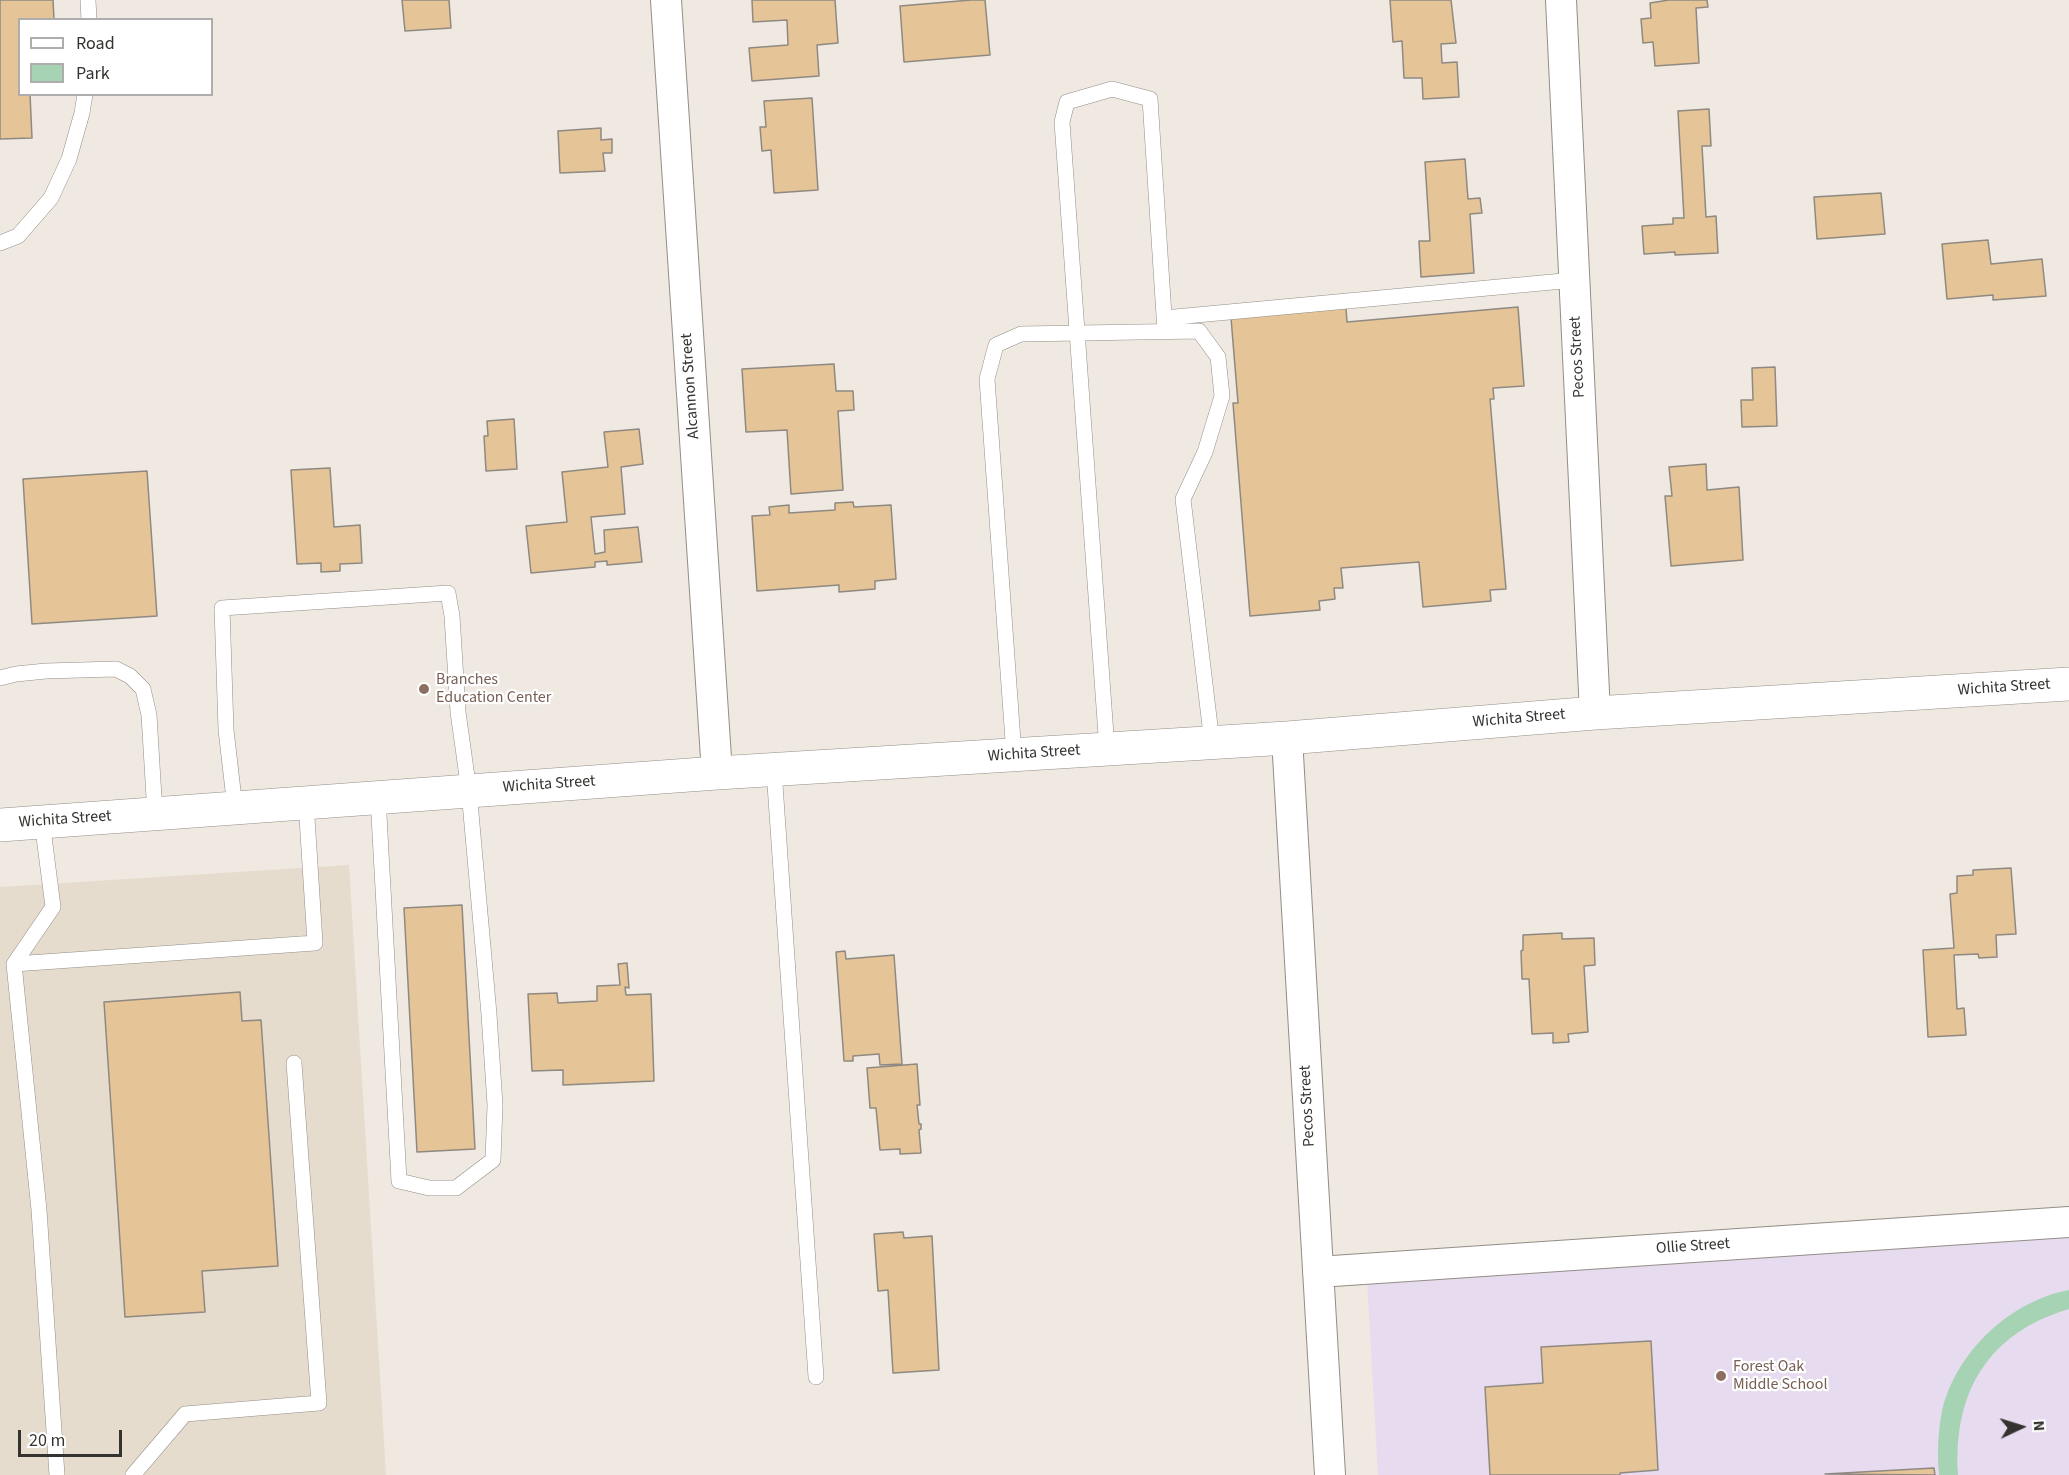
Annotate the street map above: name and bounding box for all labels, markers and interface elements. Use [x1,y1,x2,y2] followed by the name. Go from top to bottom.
[18,18,213,96] legend
[76,31,115,56] text: Road
[76,61,110,86] text: Park
[1566,315,1590,399] street label: Pecos Street
[678,332,704,440] street label: Alcannon Street
[436,670,551,708] place label: Branches Education Center
[1957,675,2051,701] street label: Wichita Street
[417,682,431,696] marker: Branches Education Center
[1472,705,1566,733] street label: Wichita Street
[987,741,1081,767] street label: Wichita Street
[502,772,596,798] street label: Wichita Street
[18,807,112,833] street label: Wichita Street
[1296,1064,1320,1148] street label: Pecos Street
[1655,1235,1731,1259] street label: Ollie Street
[1733,1357,1828,1395] place label: Forest Oak Middle School
[1714,1369,1728,1383] marker: Forest Oak Middle School
[1991,1397,2051,1457] north arrow
[21,1418,124,1456] scale bar
[2028,1420,2050,1432] text: N
[29,1428,65,1453] text: 20 m

